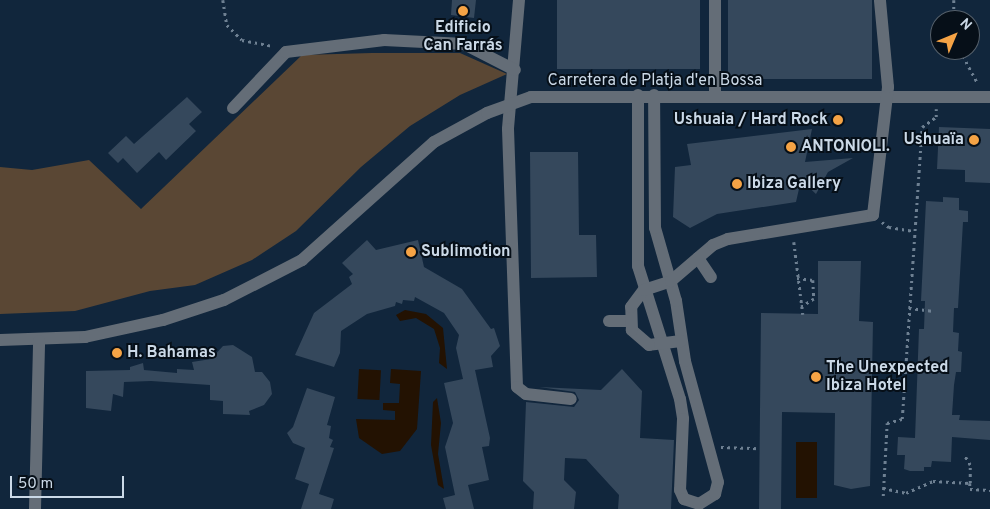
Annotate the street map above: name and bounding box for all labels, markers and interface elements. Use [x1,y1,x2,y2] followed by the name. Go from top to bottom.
[457,5,469,17] marker: Edificio Can Farrás
[930,10,980,60] north arrow
[956,15,975,34] text: N
[423,18,503,56] place label: Edificio Can Farrás
[548,71,762,91] street label: Carretera de Platja d'en Bossa
[674,110,828,130] place label: Ushuaia / Hard Rock
[832,114,844,126] marker: Ushuaia / Hard Rock
[904,130,964,150] place label: Ushuaïa
[968,134,980,146] marker: Ushuaïa
[801,137,890,157] place label: ANTONIOLI.
[785,141,797,153] marker: ANTONIOLI.
[747,174,841,194] place label: Ibiza Gallery
[731,178,743,190] marker: Ibiza Gallery
[421,242,511,262] place label: Sublimotion
[405,246,417,258] marker: Sublimotion
[127,343,216,363] place label: H. Bahamas
[111,347,123,359] marker: H. Bahamas
[826,358,949,396] place label: The Unexpected Ibiza Hotel
[810,371,822,383] marker: The Unexpected Ibiza Hotel
[12,466,126,498] scale bar
[18,475,53,494] text: 50 m

